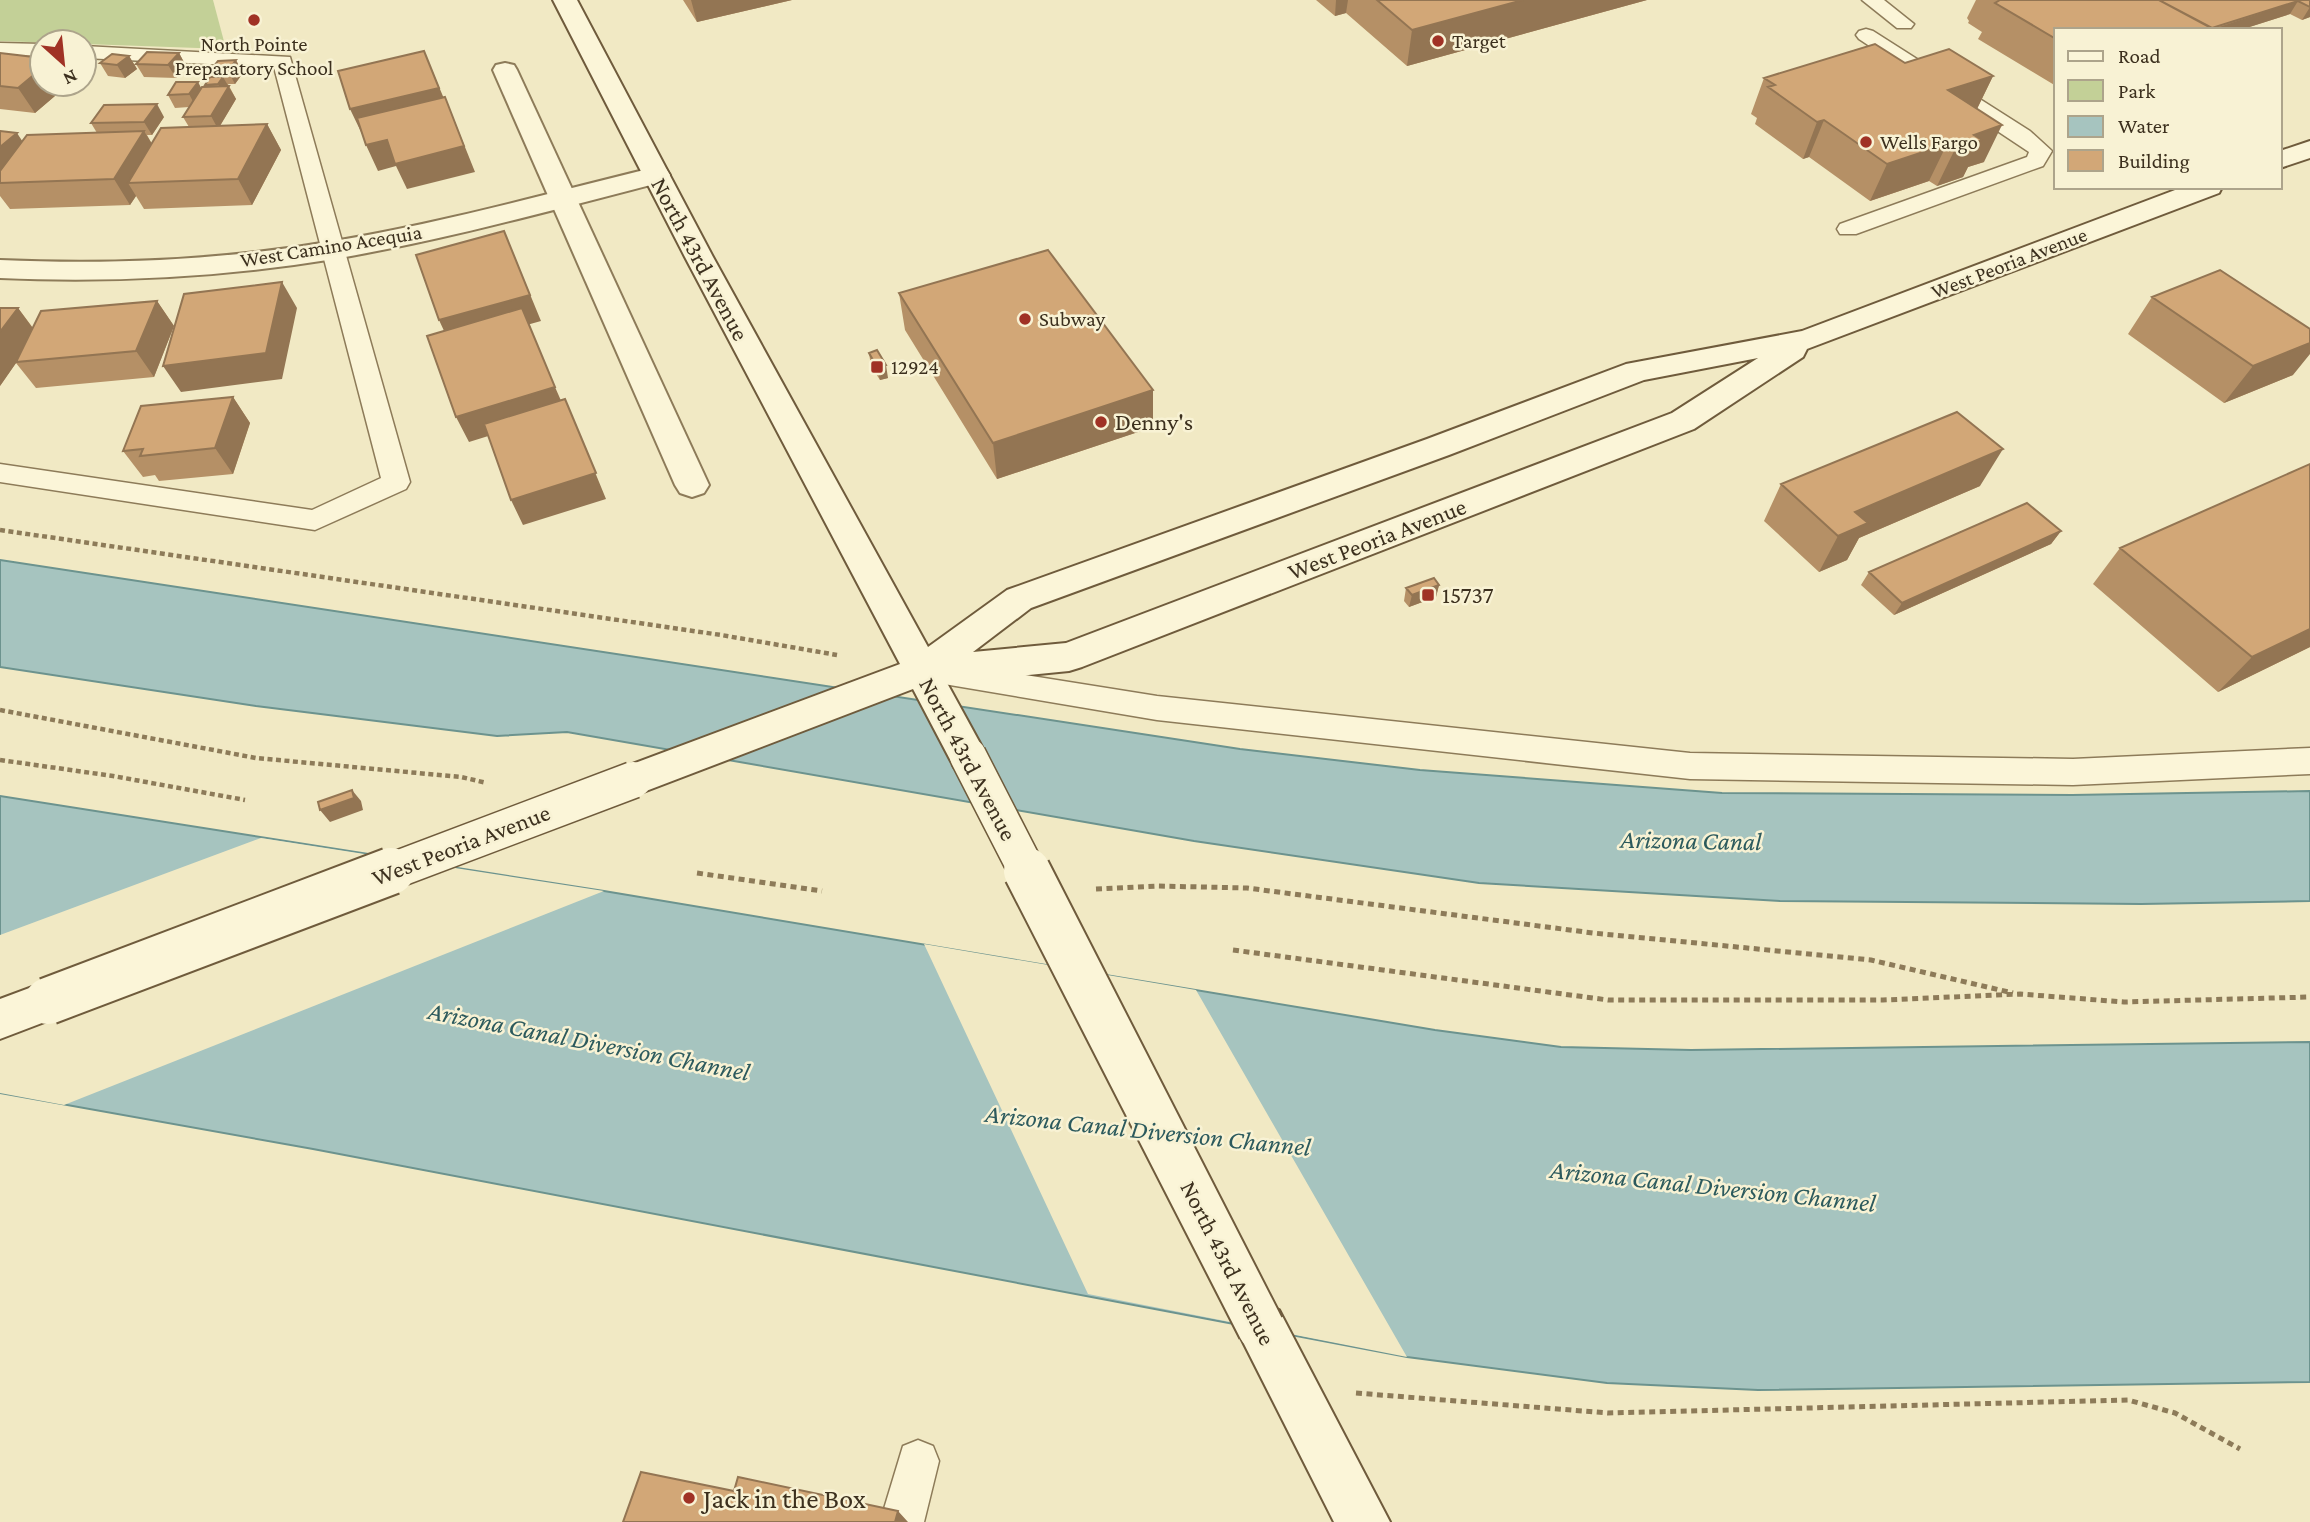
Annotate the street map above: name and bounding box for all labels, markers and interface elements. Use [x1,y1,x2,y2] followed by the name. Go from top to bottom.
[246,12,262,28] marker: North Pointe Preparatory School
[28,28,98,98] north arrow
[2054,28,2282,189] legend
[1452,29,1507,53] place label: Target
[175,32,333,80] place label: North Pointe Preparatory School
[1430,33,1446,49] marker: Target
[2118,44,2161,68] text: Road
[60,65,81,90] text: N
[2118,79,2155,103] text: Park
[2118,114,2170,138] text: Water
[1880,130,1978,154] place label: Wells Fargo
[1858,134,1874,150] marker: Wells Fargo
[2118,149,2190,173] text: Building
[646,173,755,345] street label: North 43rd Avenue
[238,220,424,272] street label: West Camino Acequia
[1928,222,2090,304] street label: West Peoria Avenue
[1039,307,1106,331] place label: Subway
[1017,311,1033,327] marker: Subway
[891,355,939,379] place label: 12924
[869,359,885,375] marker: 12924
[1115,408,1193,435] place label: Denny's
[1093,414,1109,430] marker: Denny's
[1284,492,1470,585] street label: West Peoria Avenue
[1442,581,1494,608] place label: 15737
[1420,587,1436,603] marker: 15737
[914,673,1023,845] street label: North 43rd Avenue
[368,798,554,891] street label: West Peoria Avenue
[1618,825,1762,856] water label: Arizona Canal
[424,996,753,1087] water label: Arizona Canal Diversion Channel
[982,1099,1313,1162] water label: Arizona Canal Diversion Channel
[1547,1155,1878,1218] water label: Arizona Canal Diversion Channel
[1175,1176,1281,1349] street label: North 43rd Avenue
[700,1483,866,1514] place label: Jack in the Box
[681,1490,697,1506] marker: Jack in the Box

